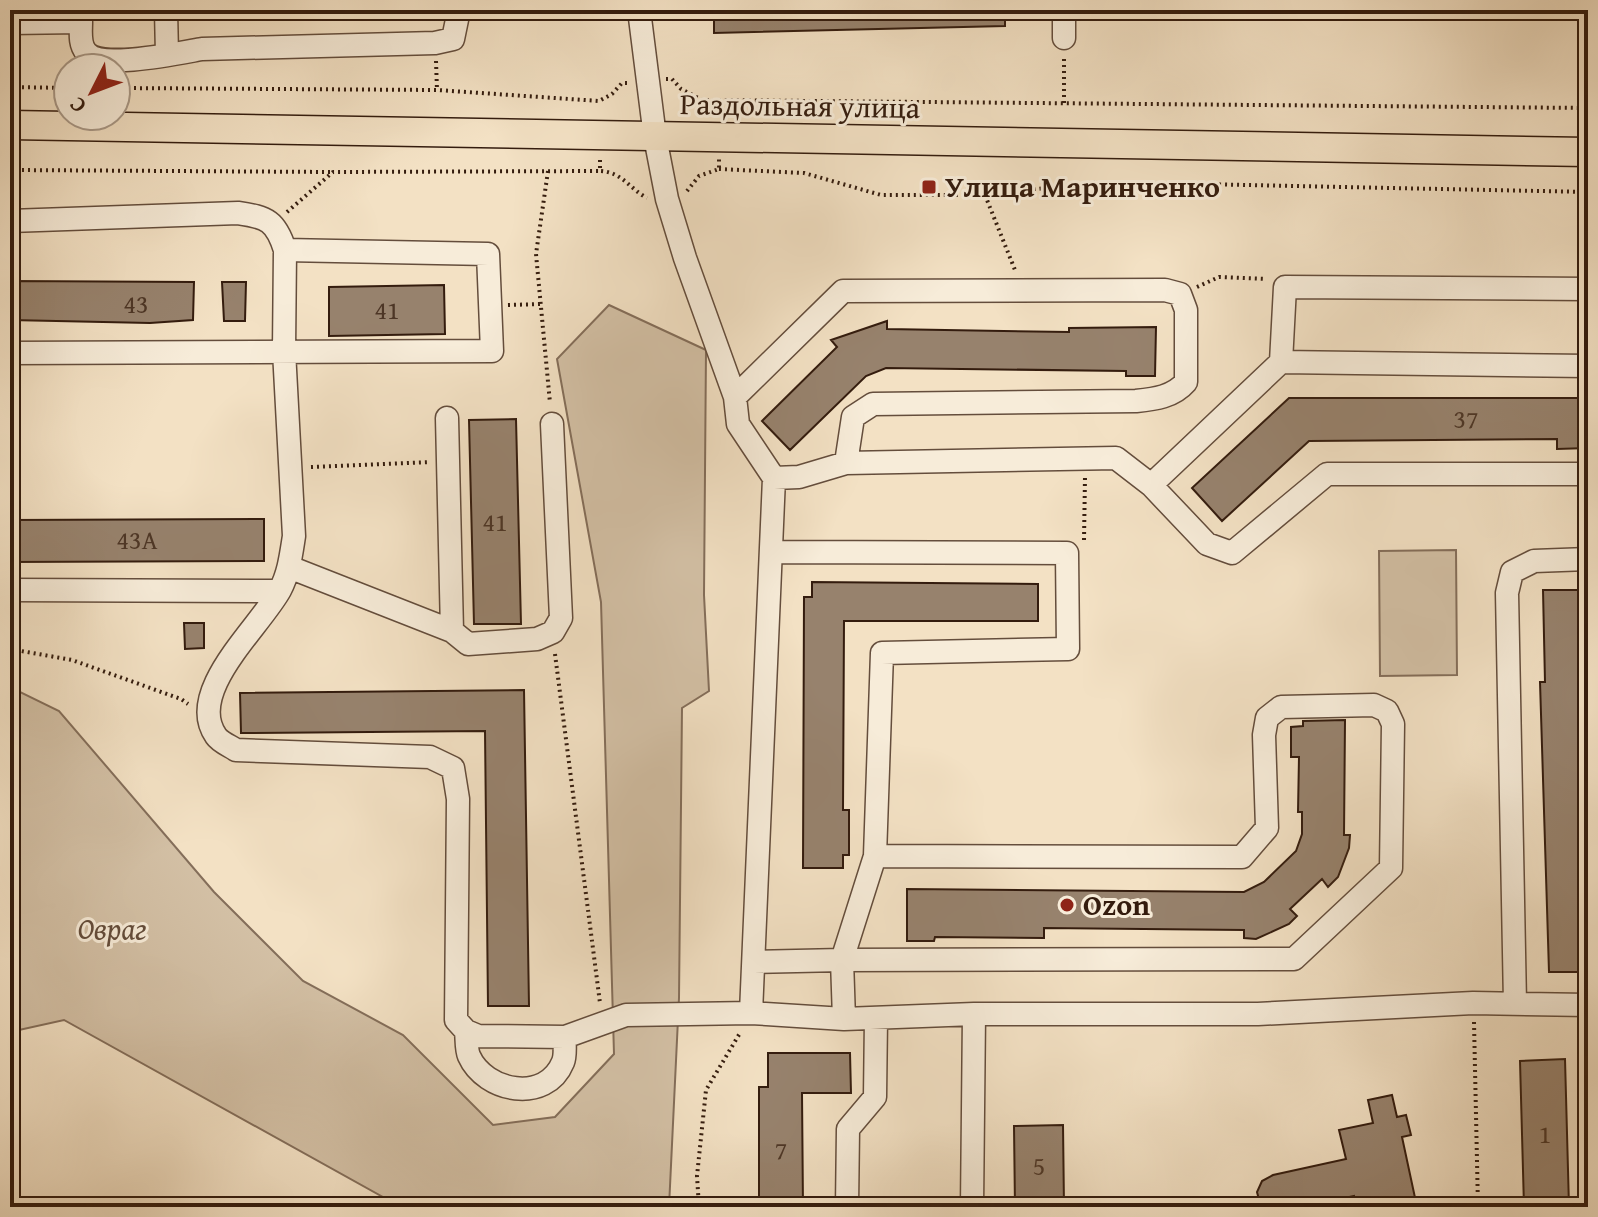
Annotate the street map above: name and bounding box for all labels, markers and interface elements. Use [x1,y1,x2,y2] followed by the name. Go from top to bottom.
[52,52,132,132] north arrow
[680,81,921,129] street label: Раздольная улица
[61,90,93,121] text: С
[945,164,1220,208] place label: Улица Маринченко
[920,178,938,196] marker: Улица Маринченко
[123,284,149,323] house number: 43
[374,290,400,329] house number: 41
[1453,399,1479,438] house number: 37
[482,502,508,541] house number: 41
[117,520,158,559] house number: 43А
[1083,882,1150,926] place label: Ozon
[1058,896,1076,914] marker: Ozon
[77,906,147,950] park label: Овраг
[1539,1114,1551,1153] house number: 1
[775,1130,787,1169] house number: 7
[1033,1146,1045,1185] house number: 5

